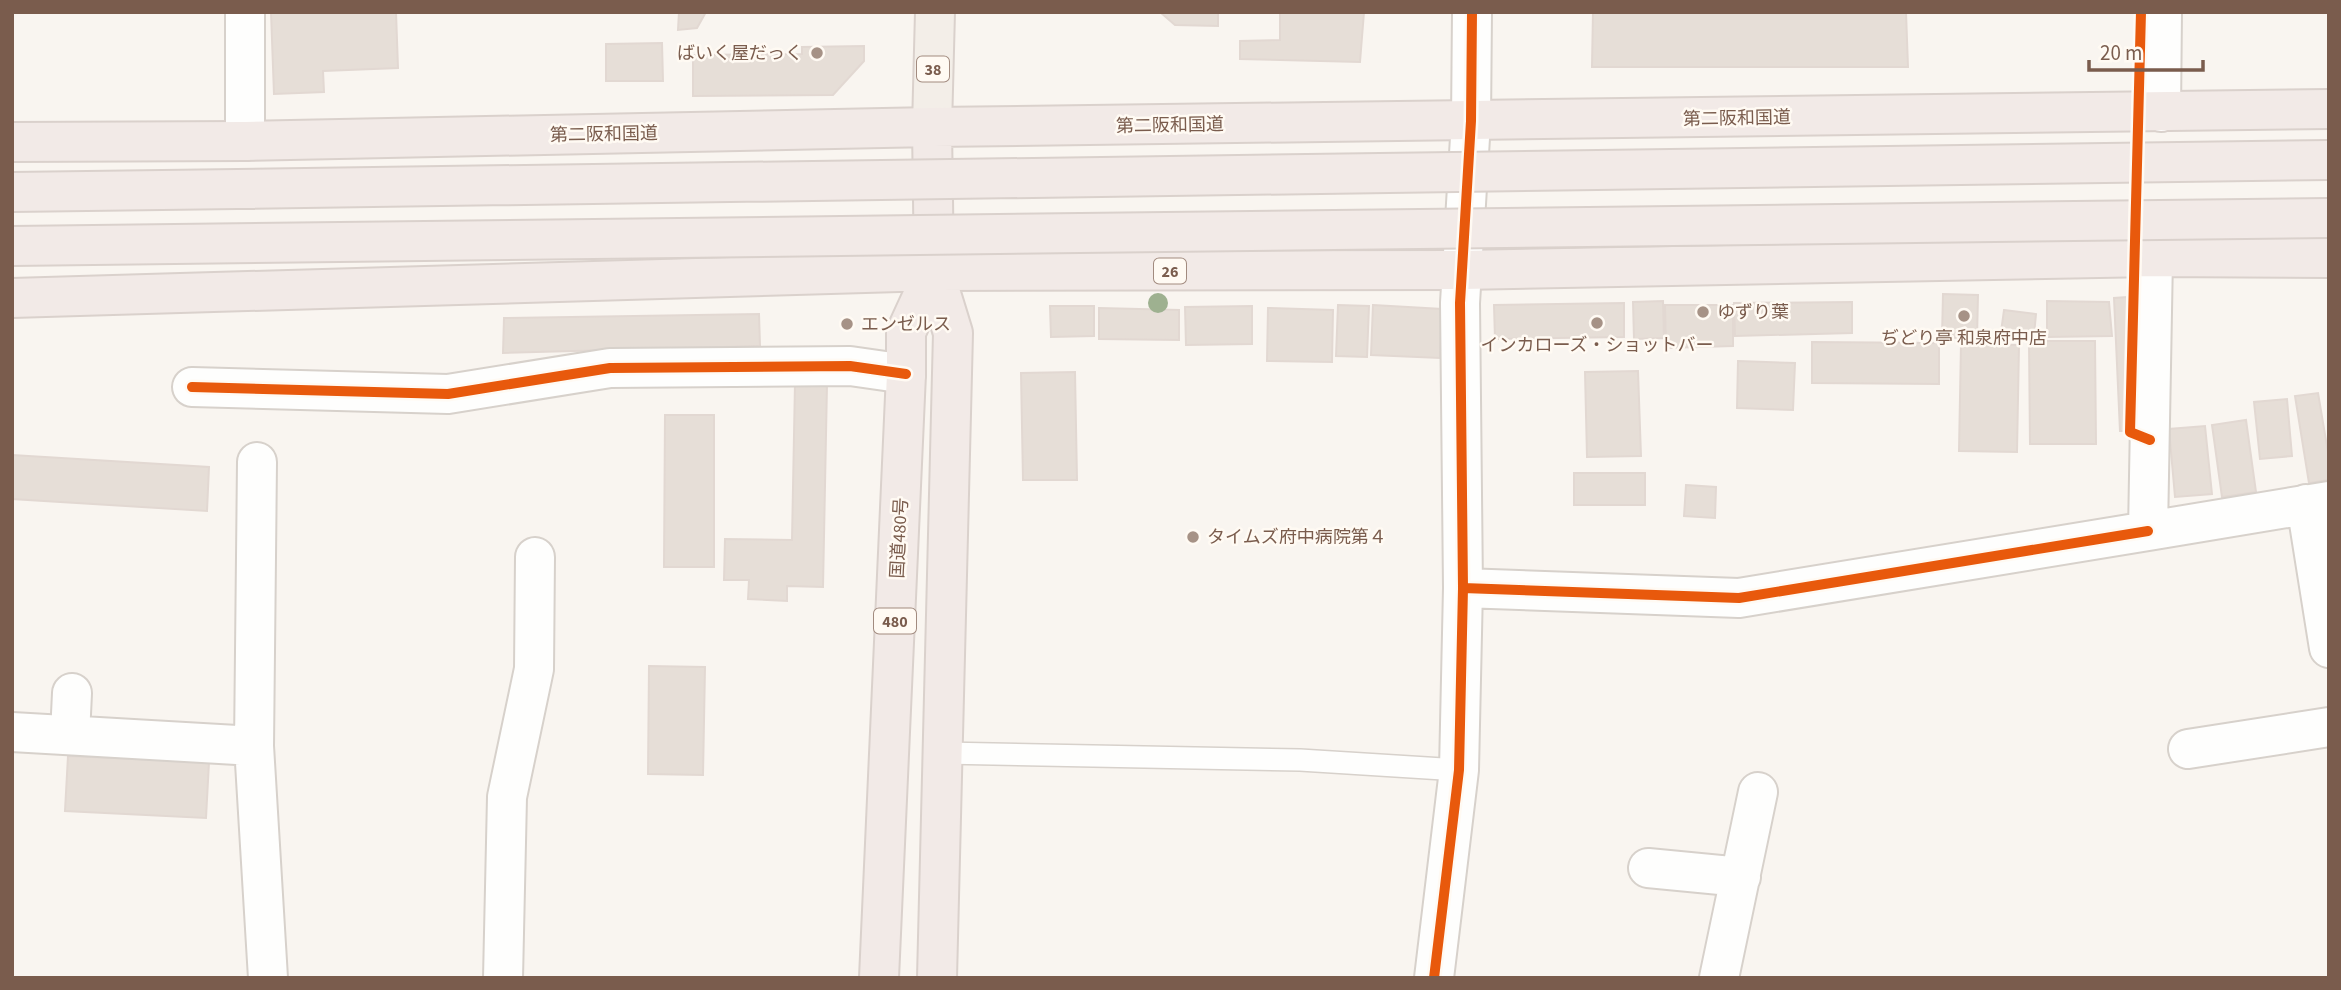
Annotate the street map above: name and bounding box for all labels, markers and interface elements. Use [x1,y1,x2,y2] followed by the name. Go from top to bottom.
[2089,28,2203,72] scale bar
[2100,38,2142,68] text: 20 m
[677,41,803,66] place label: ばいく屋だっく
[809,45,825,61] marker: ばいく屋だっく
[917,57,949,82] road number: 38
[1683,105,1791,132] street label: 第二阪和国道
[1116,112,1224,139] street label: 第二阪和国道
[550,121,658,148] street label: 第二阪和国道
[1154,258,1186,284] road number: 26
[1717,300,1789,325] place label: ゆずり葉
[1695,304,1711,320] marker: ゆずり葉
[1956,308,1972,324] marker: ぢどり亭 和泉府中店
[861,312,951,337] place label: エンゼルス
[1589,315,1605,331] marker: インカローズ・ショットバー
[839,316,855,332] marker: エンゼルス
[1881,326,2047,351] place label: ぢどり亭 和泉府中店
[1480,333,1714,358] place label: インカローズ・ショットバー
[885,497,914,579] street label: 国道480号
[1207,525,1387,550] place label: タイムズ府中病院第４
[1185,529,1201,545] marker: タイムズ府中病院第４
[874,608,916,634] road number: 480

